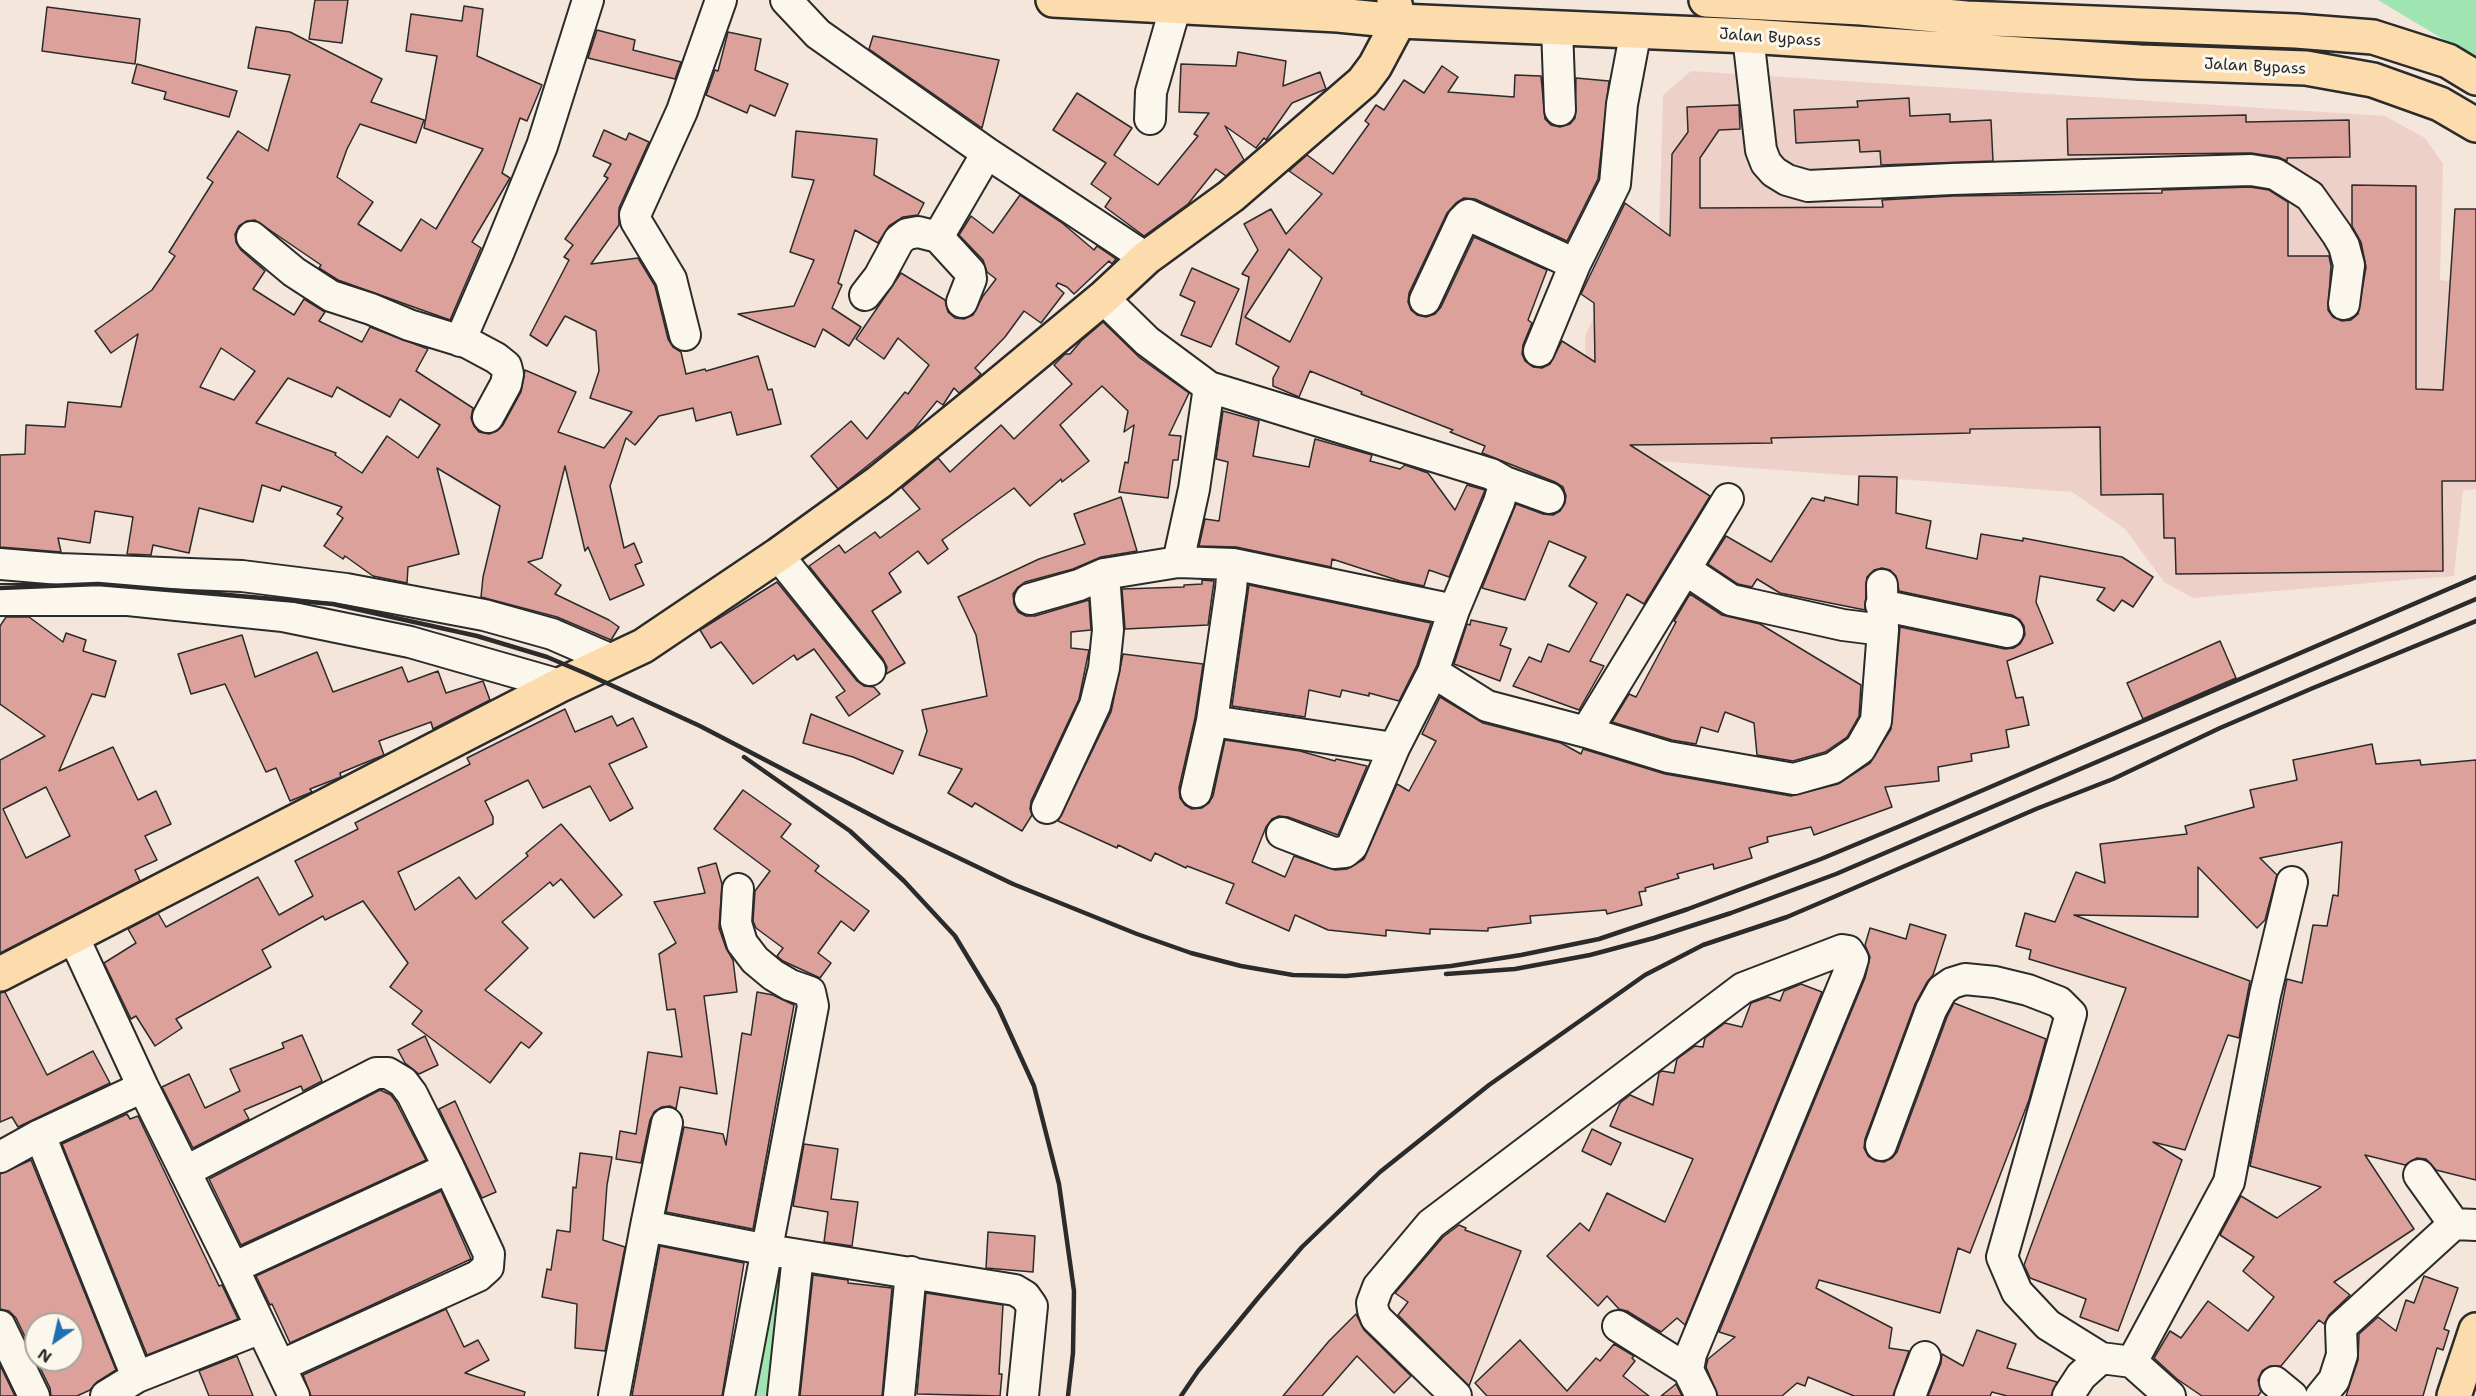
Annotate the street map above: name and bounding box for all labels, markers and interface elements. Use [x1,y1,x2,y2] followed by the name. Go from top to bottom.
[1718,25,1822,51] street label: Jalan Bypass
[2203,55,2307,79] street label: Jalan Bypass
[24,1312,84,1372] north arrow
[34,1343,56,1368] text: N

